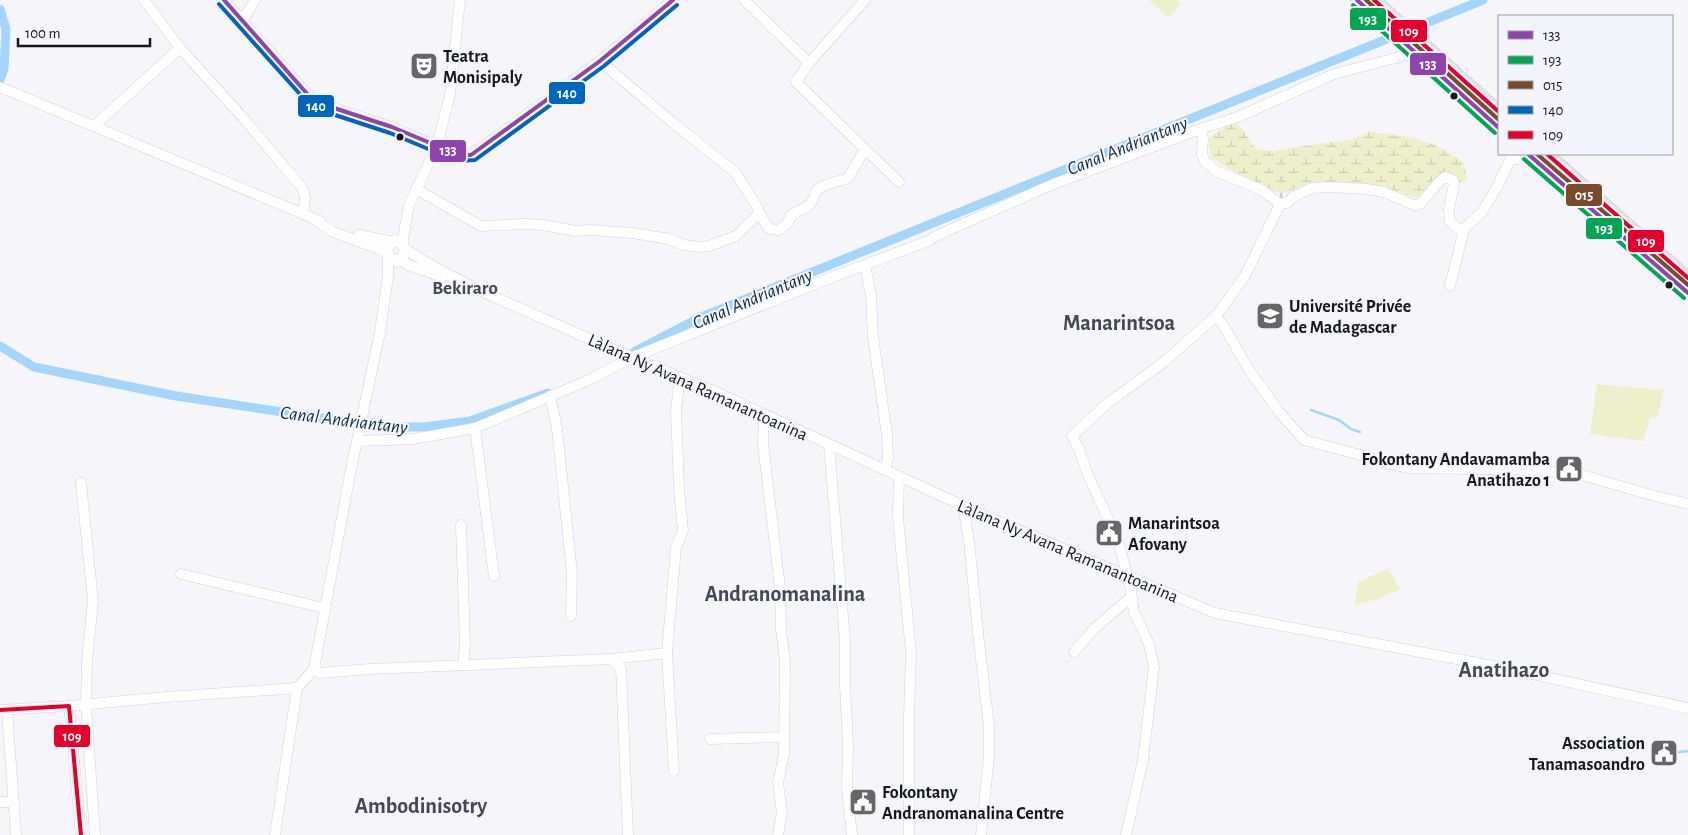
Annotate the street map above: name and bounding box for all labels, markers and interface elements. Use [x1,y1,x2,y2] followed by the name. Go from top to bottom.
[1349,7,1387,31] line badge: 193
[1359,13,1377,27] text: 193
[18,15,150,47] scale bar
[1498,15,1673,155] legend
[1390,19,1428,43] line badge: 109
[1399,25,1419,39] text: 109
[25,26,60,41] text: 100 m
[1543,28,1561,43] text: 133
[443,48,523,87] place label: Teatra Monisipaly
[409,51,439,81] theatre icon: Teatra Monisipaly
[1409,52,1447,76] line badge: 133
[1543,53,1561,68] text: 193
[1419,58,1437,72] text: 133
[1543,78,1562,93] text: 015
[548,81,586,105] line badge: 140
[557,87,577,101] text: 140
[1449,91,1459,101] unlabelled marker
[297,94,335,118] line badge: 140
[306,100,326,114] text: 140
[1543,103,1563,118] text: 140
[1065,114,1191,179] water label: Canal Andriantany
[1543,128,1563,143] text: 109
[395,132,405,142] unlabelled marker
[429,139,467,163] line badge: 133
[439,144,457,158] text: 133
[1565,183,1603,207] line badge: 015
[1575,189,1593,203] text: 015
[1585,217,1623,240] line badge: 193
[1595,222,1613,236] text: 193
[1627,229,1665,253] line badge: 109
[1636,235,1656,249] text: 109
[690,266,815,333] water label: Canal Andriantany
[432,279,498,298] district label: Bekiraro
[1664,280,1674,290] unlabelled marker
[1289,298,1411,337] place label: Université Privée de Madagascar
[1255,301,1285,331] school or university icon: Université Privée de Madagascar
[1063,312,1176,334] district label: Manarintsoa
[585,331,810,445] street label: Làlana Ny Avana Ramanantoanina
[279,403,409,438] water label: Canal Andriantany
[1362,451,1550,490] place label: Fokontany Andavamamba Anatihazo 1
[1554,454,1584,484] public building icon: Fokontany Andavamamba Anatihazo 1
[954,497,1181,607] street label: Làlana Ny Avana Ramanantoanina
[1128,515,1220,554] place label: Manarintsoa Afovany
[1094,518,1124,548] public building icon: Manarintsoa Afovany
[705,583,866,605] district label: Andranomanalina
[1459,659,1550,681] district label: Anatihazo
[53,724,91,748] line badge: 109
[62,730,82,744] text: 109
[1529,735,1645,774] place label: Association Tanamasoandro
[1649,738,1679,768] public building icon: Association Tanamasoandro
[882,784,1064,823] place label: Fokontany Andranomanalina Centre
[848,787,878,817] public building icon: Fokontany Andranomanalina Centre
[355,795,487,818] district label: Ambodinisotry

